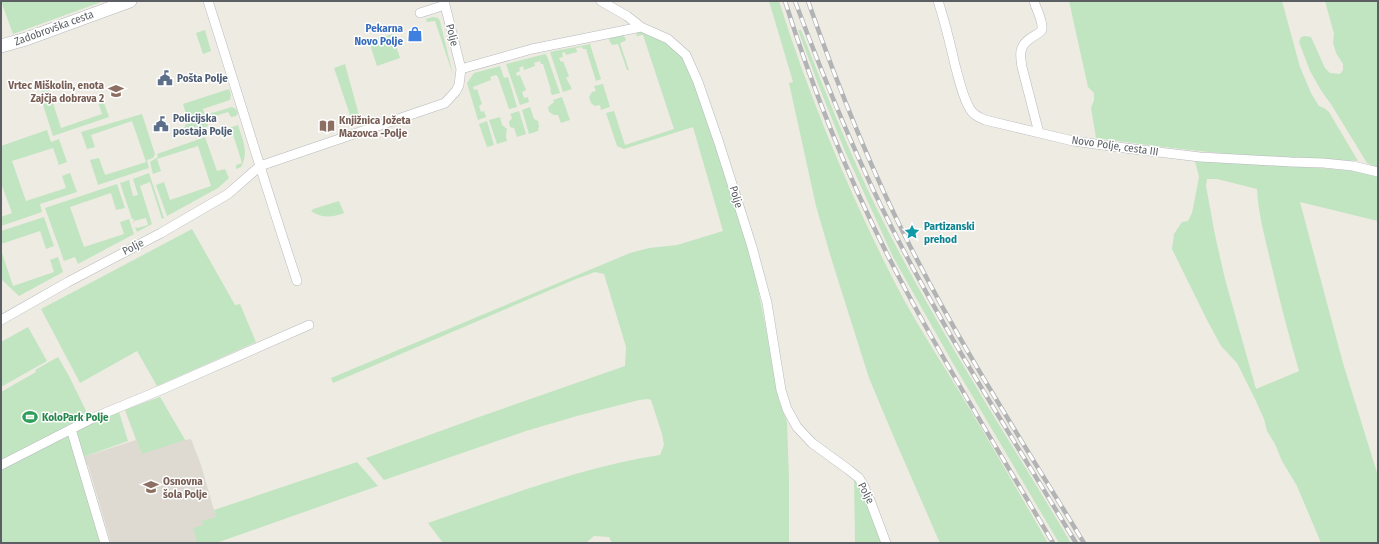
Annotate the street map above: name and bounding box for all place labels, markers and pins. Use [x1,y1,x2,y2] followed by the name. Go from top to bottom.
[354,22,404,48] place label: Pekarna Novo Polje
[406,25,424,43] shop icon: Pekarna Novo Polje
[156,69,174,87] public building icon: Pošta Polje
[177,72,228,85] place label: Pošta Polje
[7,79,105,105] place label: Vrtec Miškolin, enota Zajčja dobrava 2
[107,82,125,100] school or university icon: Vrtec Miškolin, enota Zajčja dobrava 2
[173,112,233,138] place label: Policijska postaja Polje
[339,114,411,140] place label: Knjižnica Jožeta Mazovca -Polje
[152,115,170,133] public building icon: Policijska postaja Polje
[318,117,336,135] library icon: Knjižnica Jožeta Mazovca -Polje
[924,220,975,246] place label: Partizanski prehod
[903,223,921,241] place icon: Partizanski prehod
[21,408,39,426] sports icon: KoloPark Polje
[42,411,109,424] place label: KoloPark Polje
[163,475,208,501] place label: Osnovna šola Polje
[142,478,160,496] school or university icon: Osnovna šola Polje

